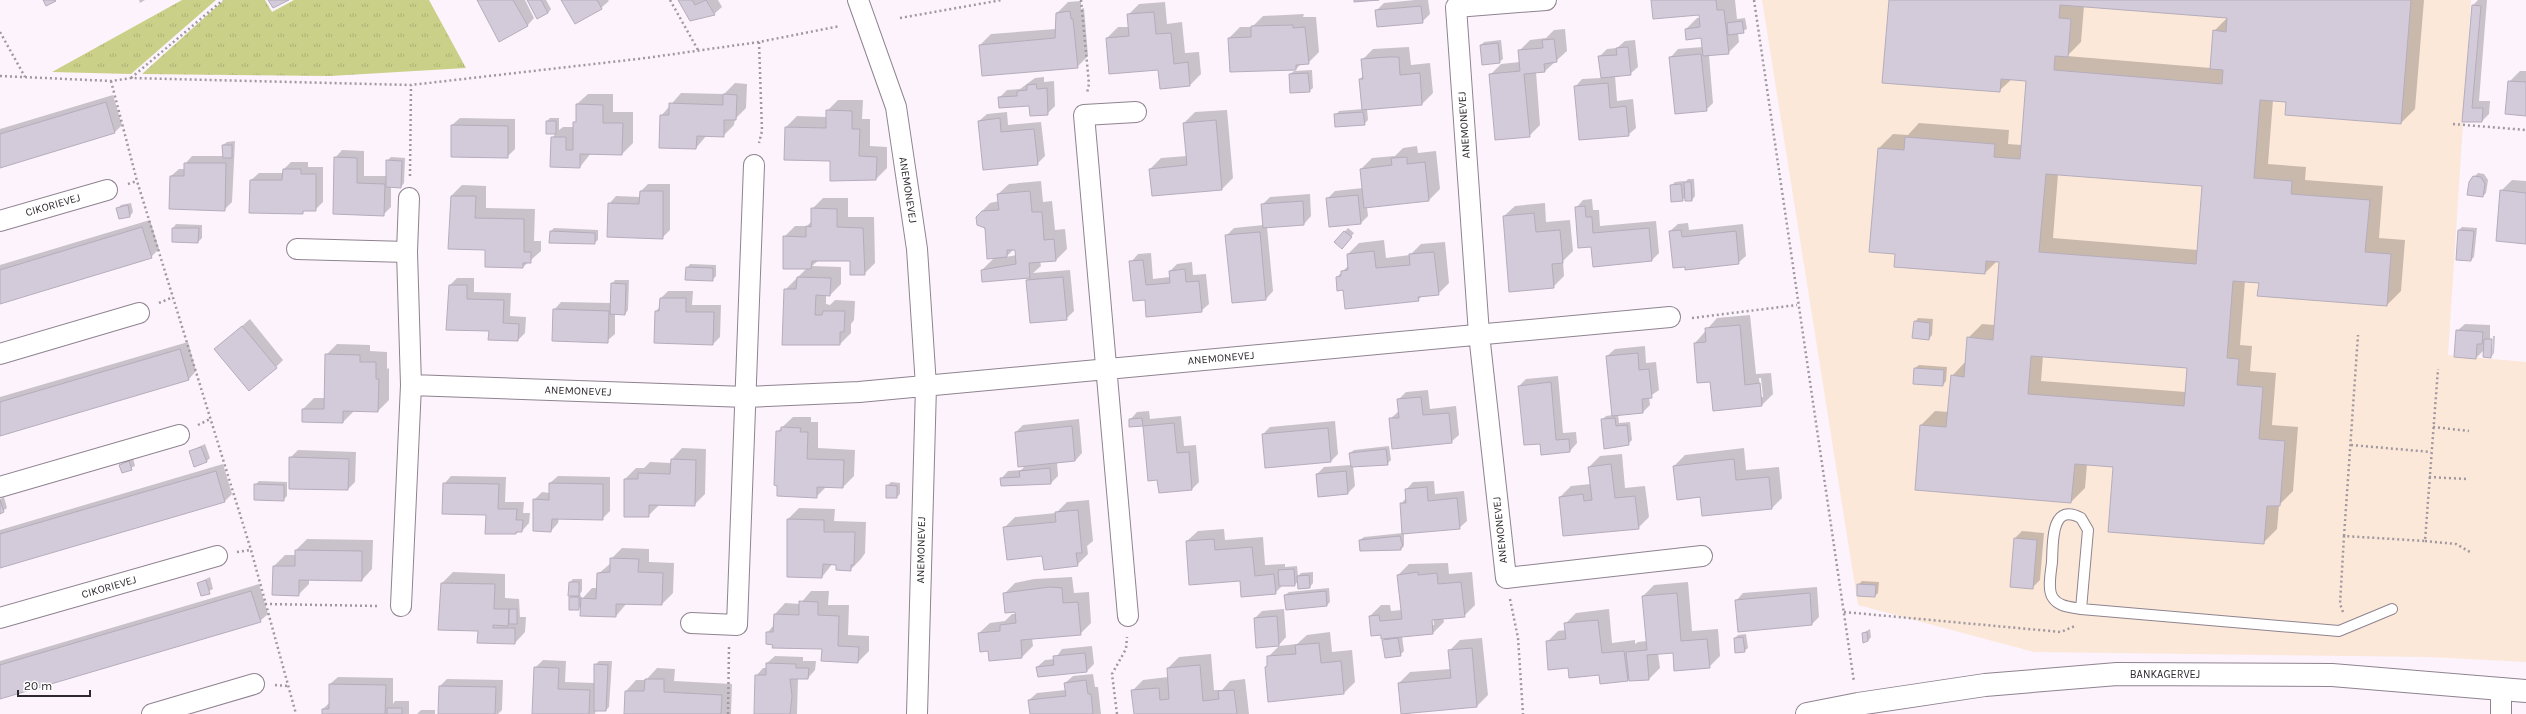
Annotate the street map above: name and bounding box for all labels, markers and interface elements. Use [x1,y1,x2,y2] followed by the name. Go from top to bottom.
[1455,91,1473,159] street label: ANEMONEVEJ
[896,156,920,224] street label: ANEMONEVEJ
[24,191,82,219] street label: CIKORIEVEJ
[1187,349,1255,367] street label: ANEMONEVEJ
[544,383,612,399] street label: ANEMONEVEJ
[1490,496,1510,564] street label: ANEMONEVEJ
[914,516,928,584] street label: ANEMONEVEJ
[80,573,138,601] street label: CIKORIEVEJ
[2130,668,2200,681] street label: BANKAGERVEJ
[18,672,90,698] scale bar
[24,679,52,693] text: 20 m

